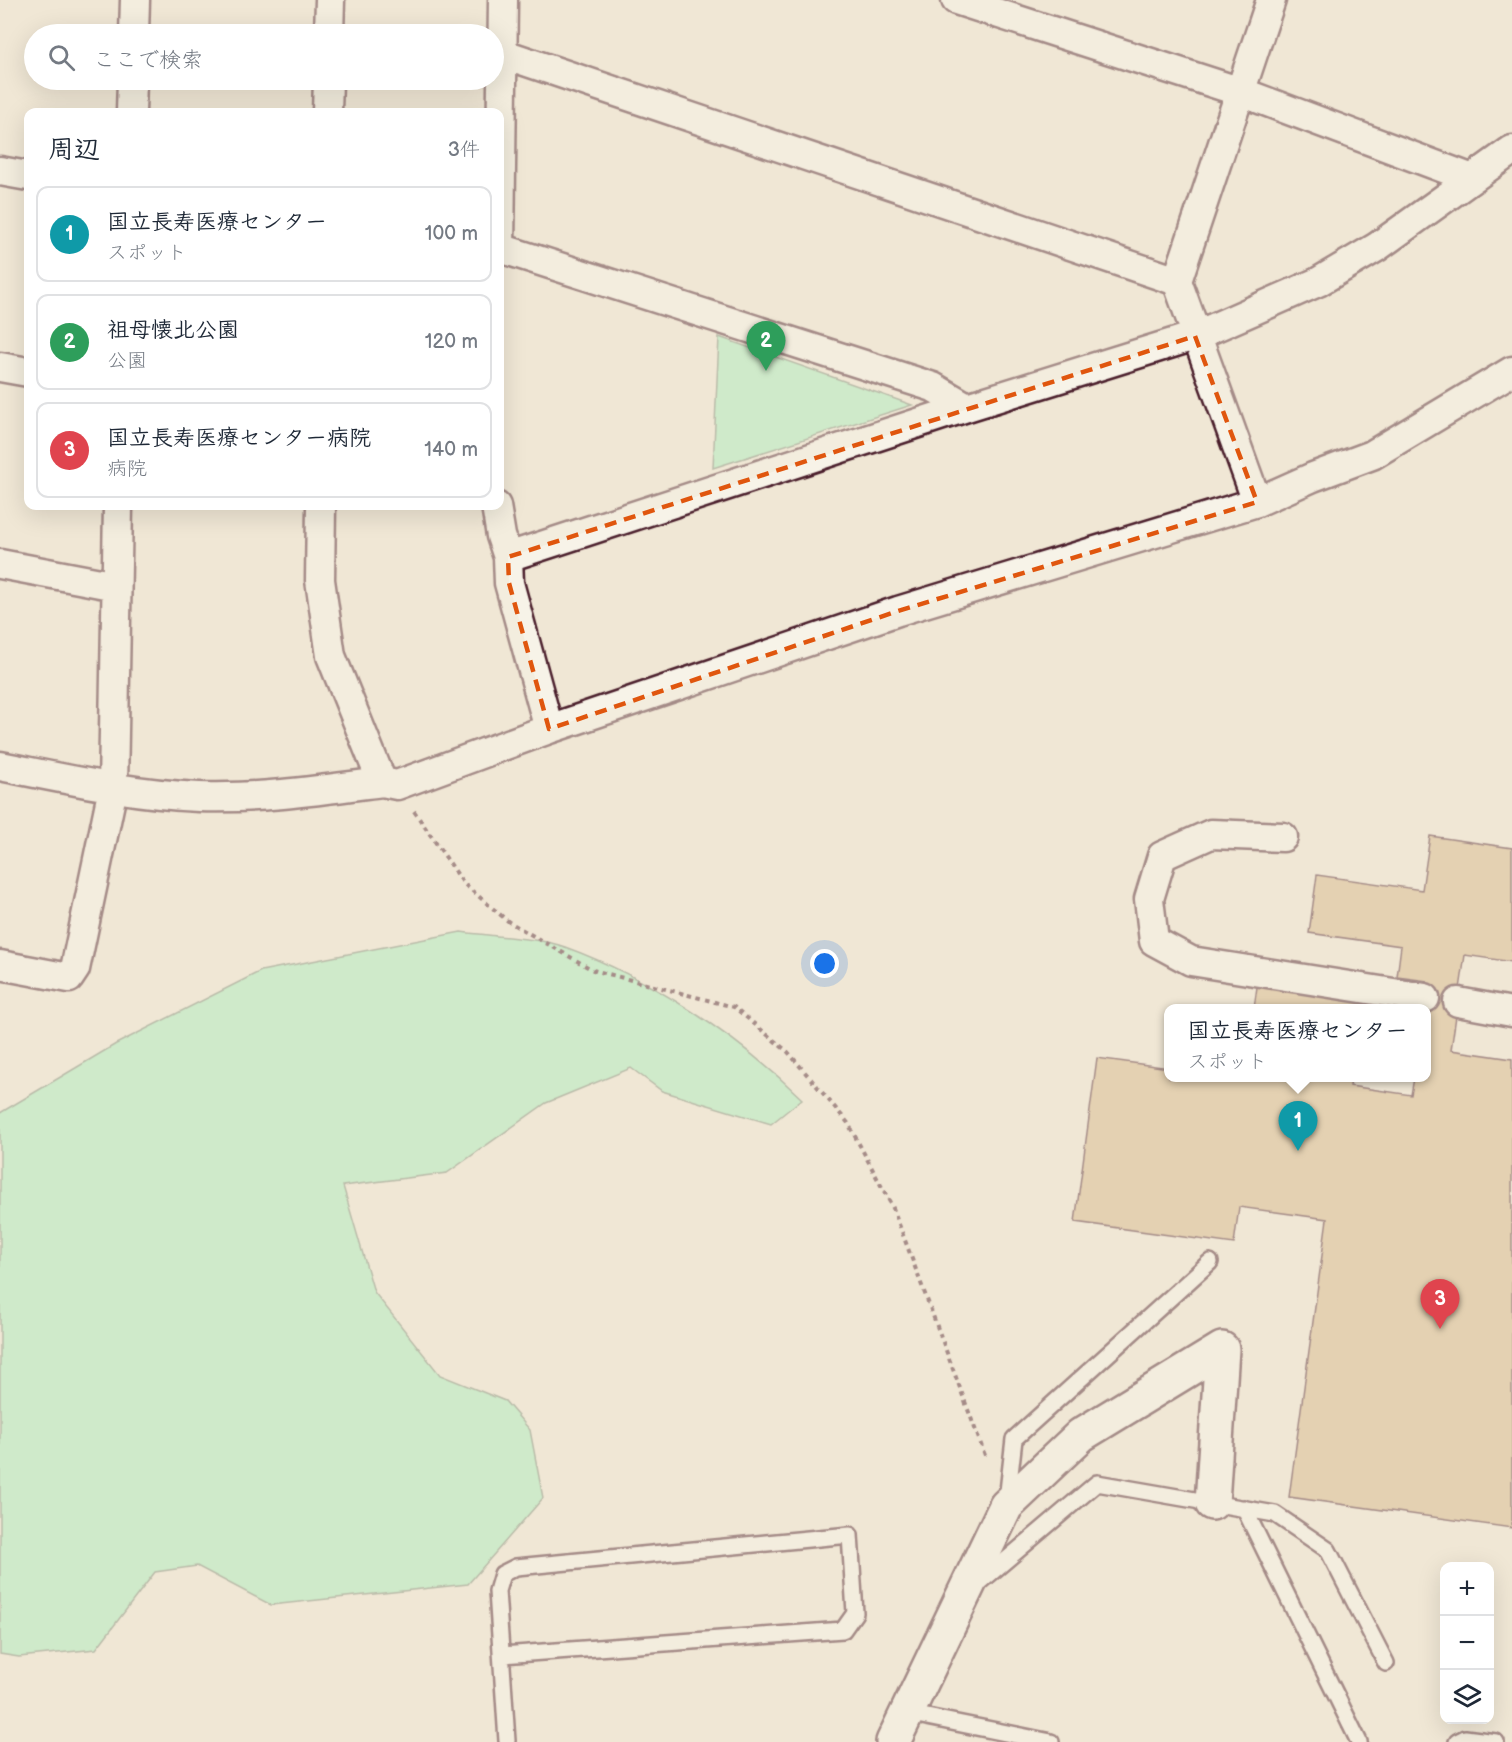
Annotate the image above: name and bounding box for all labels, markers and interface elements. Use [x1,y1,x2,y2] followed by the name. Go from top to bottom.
[24,24,504,90] search box
[45,41,78,74] icon: search
[93,47,203,74] text: ここで検索
[48,135,100,166] text: 周辺
[448,138,480,162] text: 3件
[107,209,327,236] text: 国立長寿医療センター
[65,222,74,246] text: 1
[425,222,478,246] text: 100 m
[107,241,187,265] text: スポット
[107,317,239,344] text: 祖母懐北公園
[746,322,786,371] pin: 2
[64,330,75,354] text: 2
[425,330,478,354] text: 120 m
[107,349,147,373] text: 公園
[107,425,371,452] text: 国立長寿医療センター病院
[64,438,75,462] text: 3
[424,438,478,462] text: 140 m
[107,457,147,481] text: 病院
[810,949,839,978] your location
[1164,1004,1431,1082] popup
[1187,1018,1408,1045] text: 国立長寿医療センター
[1187,1050,1267,1074] text: スポット
[1278,1102,1318,1151] pin: 1
[1420,1280,1460,1329] pin: 3
[1440,1562,1494,1724] map controls
[1440,1562,1494,1616] button: +
[1440,1616,1494,1670] button: −
[1440,1670,1494,1724] button: layers

